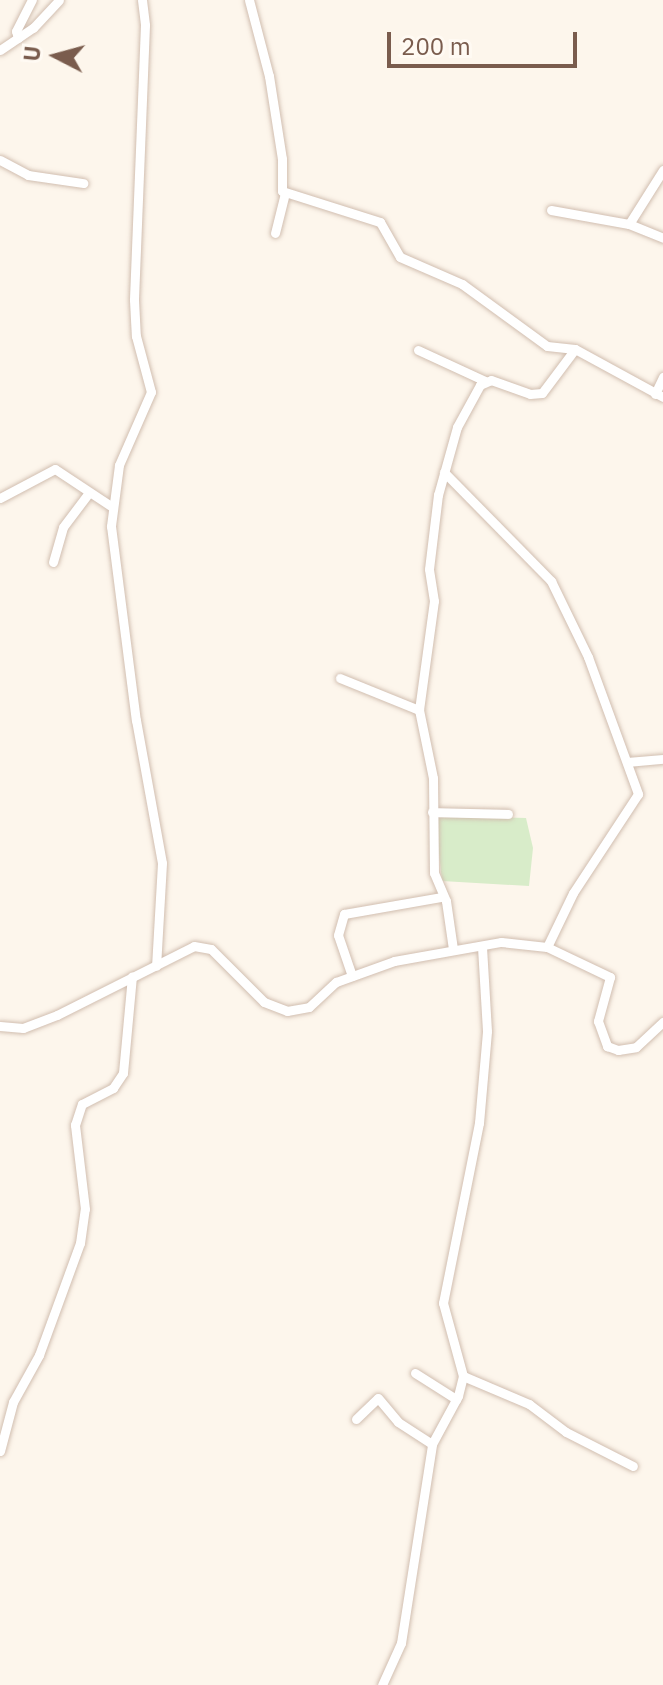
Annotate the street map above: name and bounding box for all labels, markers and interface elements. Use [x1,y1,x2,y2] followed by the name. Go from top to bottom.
[16,16,96,96] north arrow
[391,16,581,66] scale bar
[401,30,471,62] text: 200 m
[16,44,47,63] text: U

